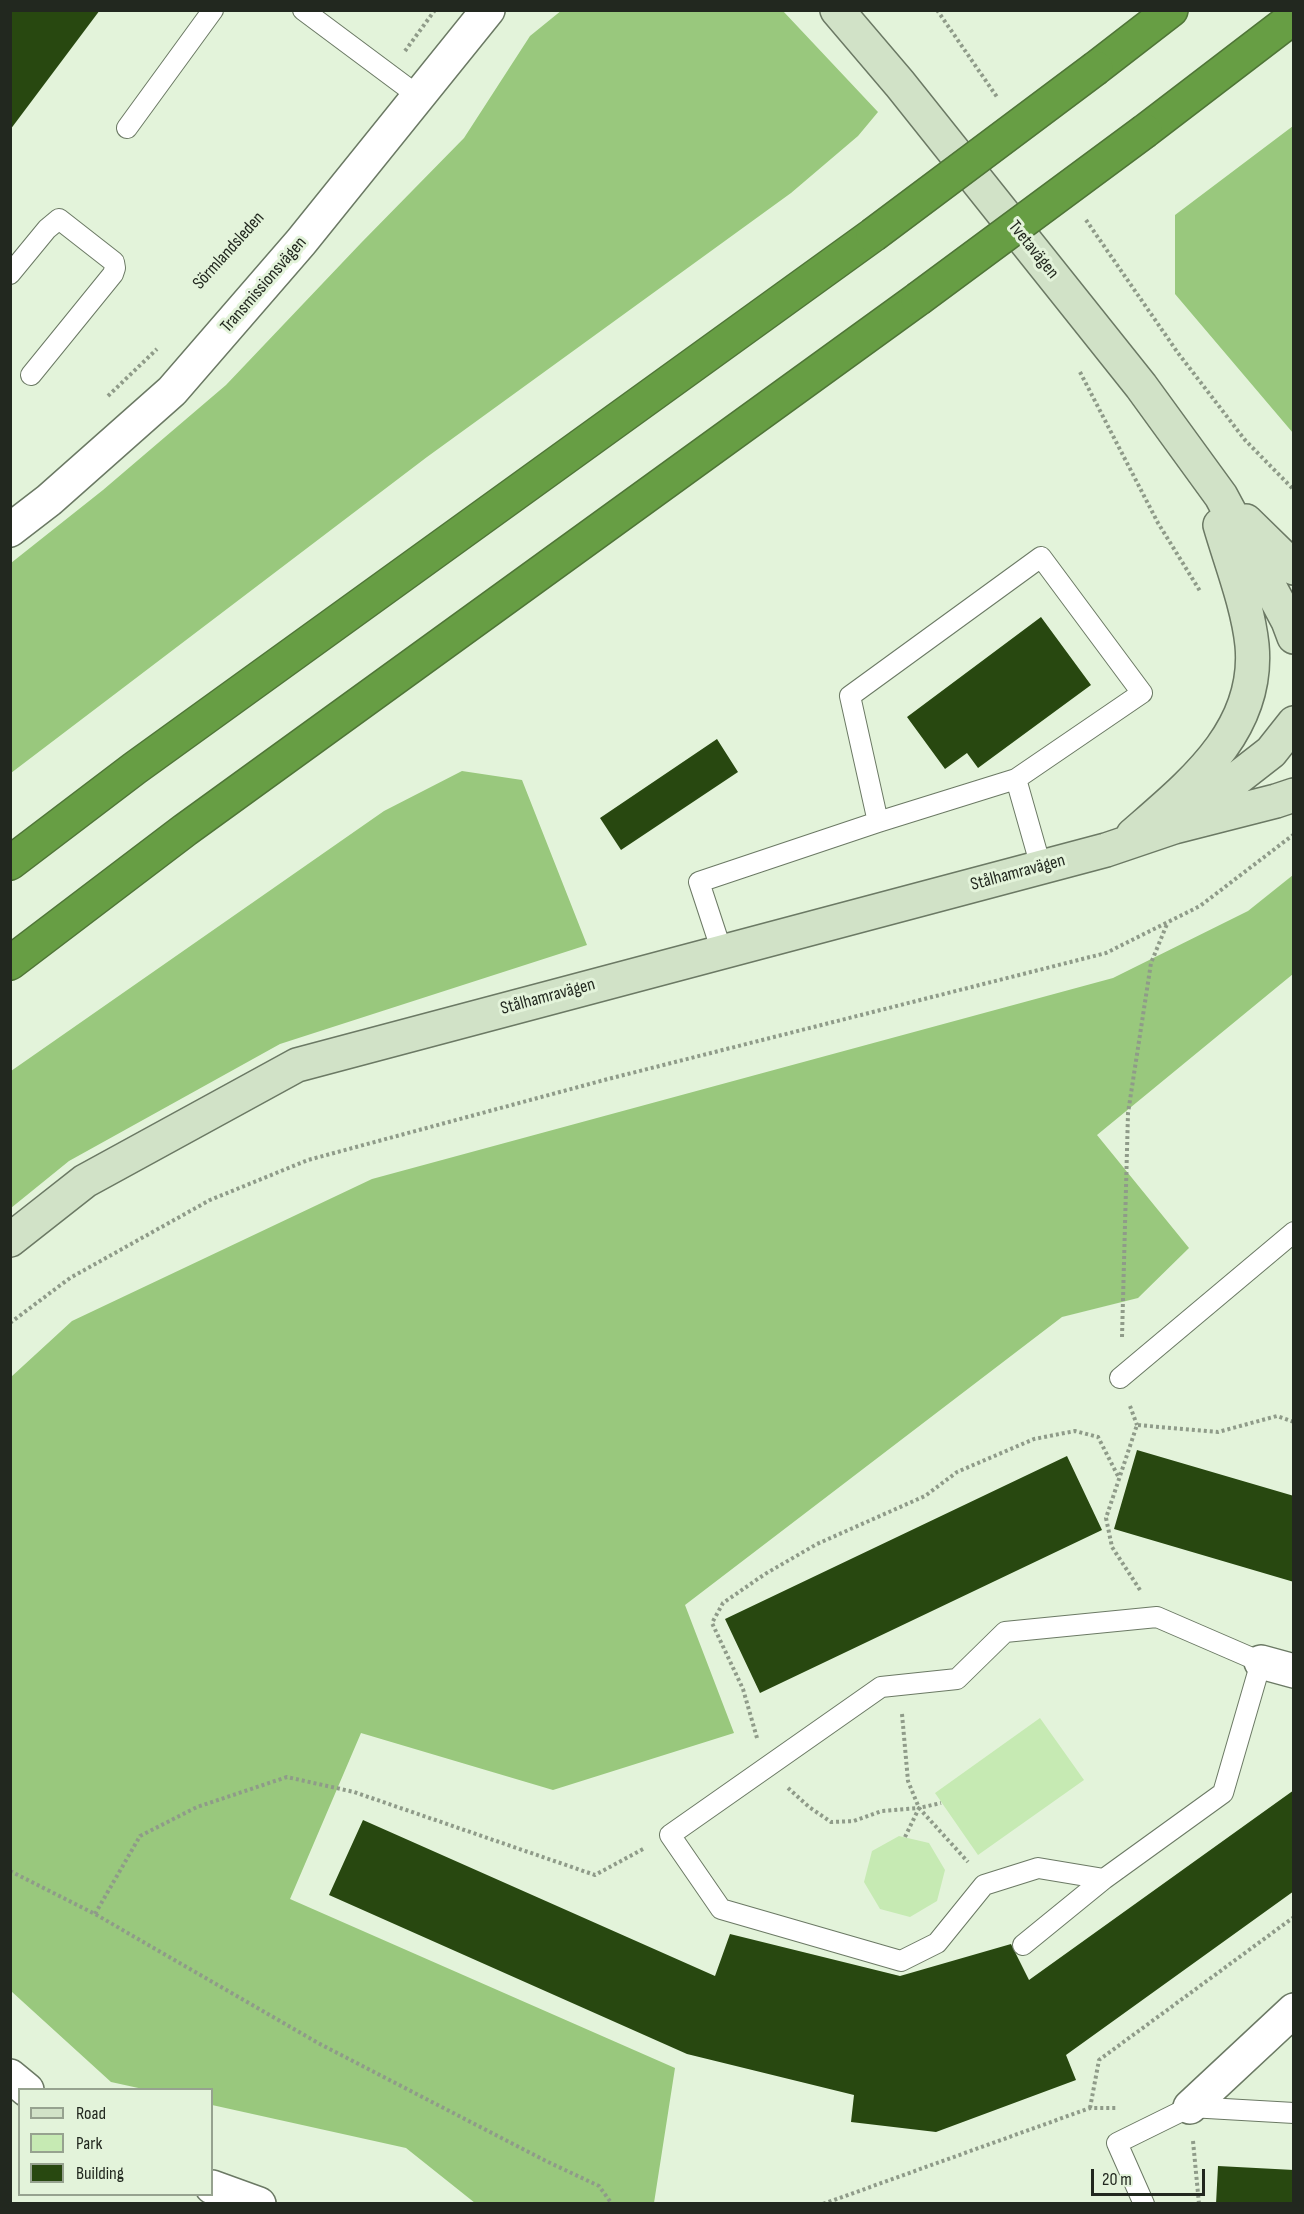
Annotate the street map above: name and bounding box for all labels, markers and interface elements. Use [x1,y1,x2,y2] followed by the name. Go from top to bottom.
[189,208,269,294] street label: Sörmlandsleden
[1003,217,1063,283] street label: Tvetavägen
[216,233,312,337] street label: Transmissionsvägen
[968,850,1068,896] street label: Stålhamravägen
[498,974,598,1020] street label: Stålhamravägen
[18,2088,213,2196] legend
[76,2103,106,2124] text: Road
[76,2133,102,2154] text: Park
[1094,2157,1208,2195] scale bar
[76,2163,124,2184] text: Building
[1102,2169,1132,2190] text: 20 m

